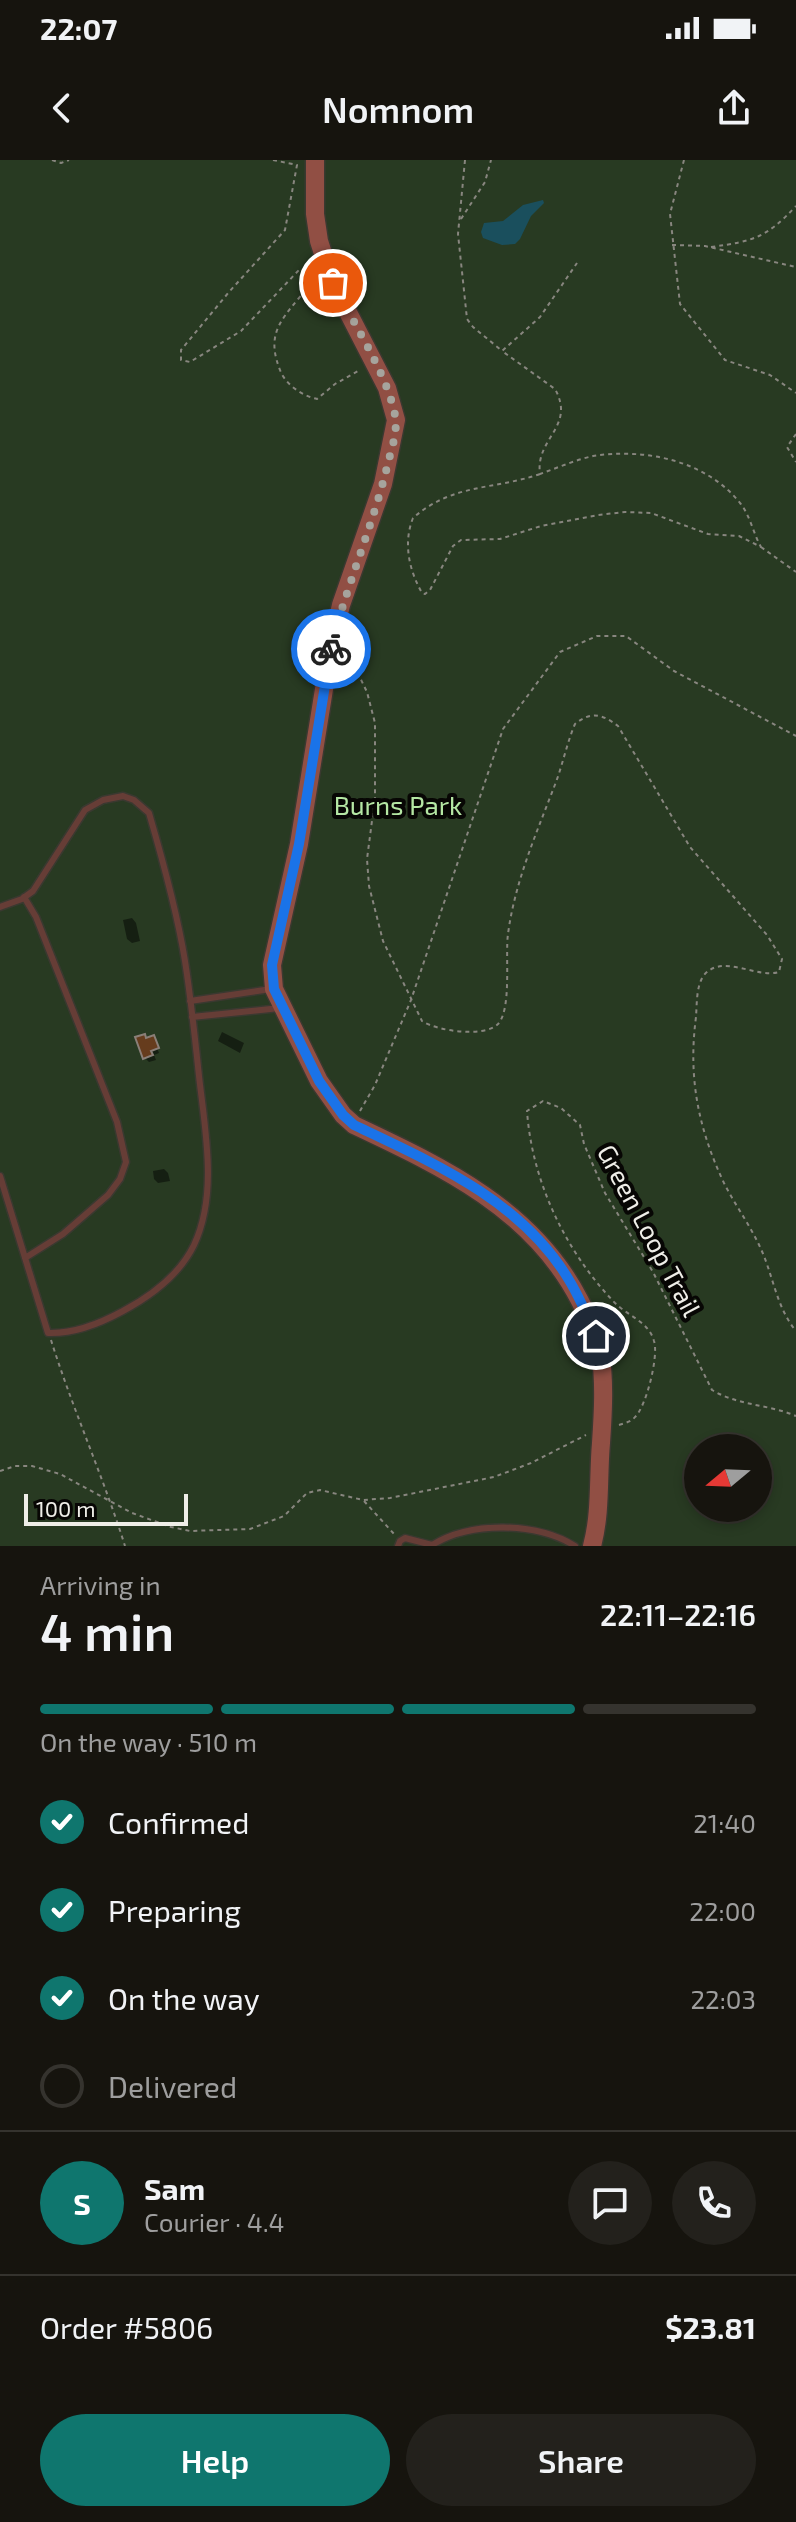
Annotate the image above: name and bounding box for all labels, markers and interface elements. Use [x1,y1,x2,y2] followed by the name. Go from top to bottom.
[40,10,117,46] text: 22:07
[40,86,84,130] icon: back
[712,86,756,130] icon: share
[322,87,474,130] text: Nomnom
[299,249,367,317] pin
[311,261,355,305] icon: bag
[291,609,371,689] courier
[309,627,353,671] icon: bike
[334,789,462,820] park label: Burns Park
[592,1139,708,1321] street label: Green Loop Trail
[562,1302,630,1370] pin
[574,1314,618,1358] icon: home
[684,1434,772,1522] north arrow
[684,1434,772,1522] map controls
[24,1490,188,1526] scale bar
[36,1495,95,1521] text: 100 m
[40,1569,161,1600] text: Arriving in
[600,1596,756,1632] text: 22:11–22:16
[40,1599,174,1661] text: 4 min
[40,1726,257,1757] text: On the way · 510 m
[40,1800,84,1844] icon: check
[108,1804,249,1840] text: Confirmed
[693,1807,756,1838] text: 21:40
[40,1888,84,1932] icon: check
[108,1892,241,1928] text: Preparing
[689,1895,756,1926] text: 22:00
[40,1976,84,2020] icon: check
[108,1980,260,2016] text: On the way
[691,1983,756,2014] text: 22:03
[108,2068,237,2104] text: Delivered
[568,2161,652,2245] button: chat
[672,2161,756,2245] button: phone
[144,2170,205,2206] text: Sam
[73,2185,91,2221] text: S
[144,2206,285,2237] text: Courier · 4.4
[40,2309,213,2345] text: Order #5806
[665,2309,756,2345] text: $23.81
[40,2414,390,2506] button: Help
[406,2414,756,2506] button: Share

